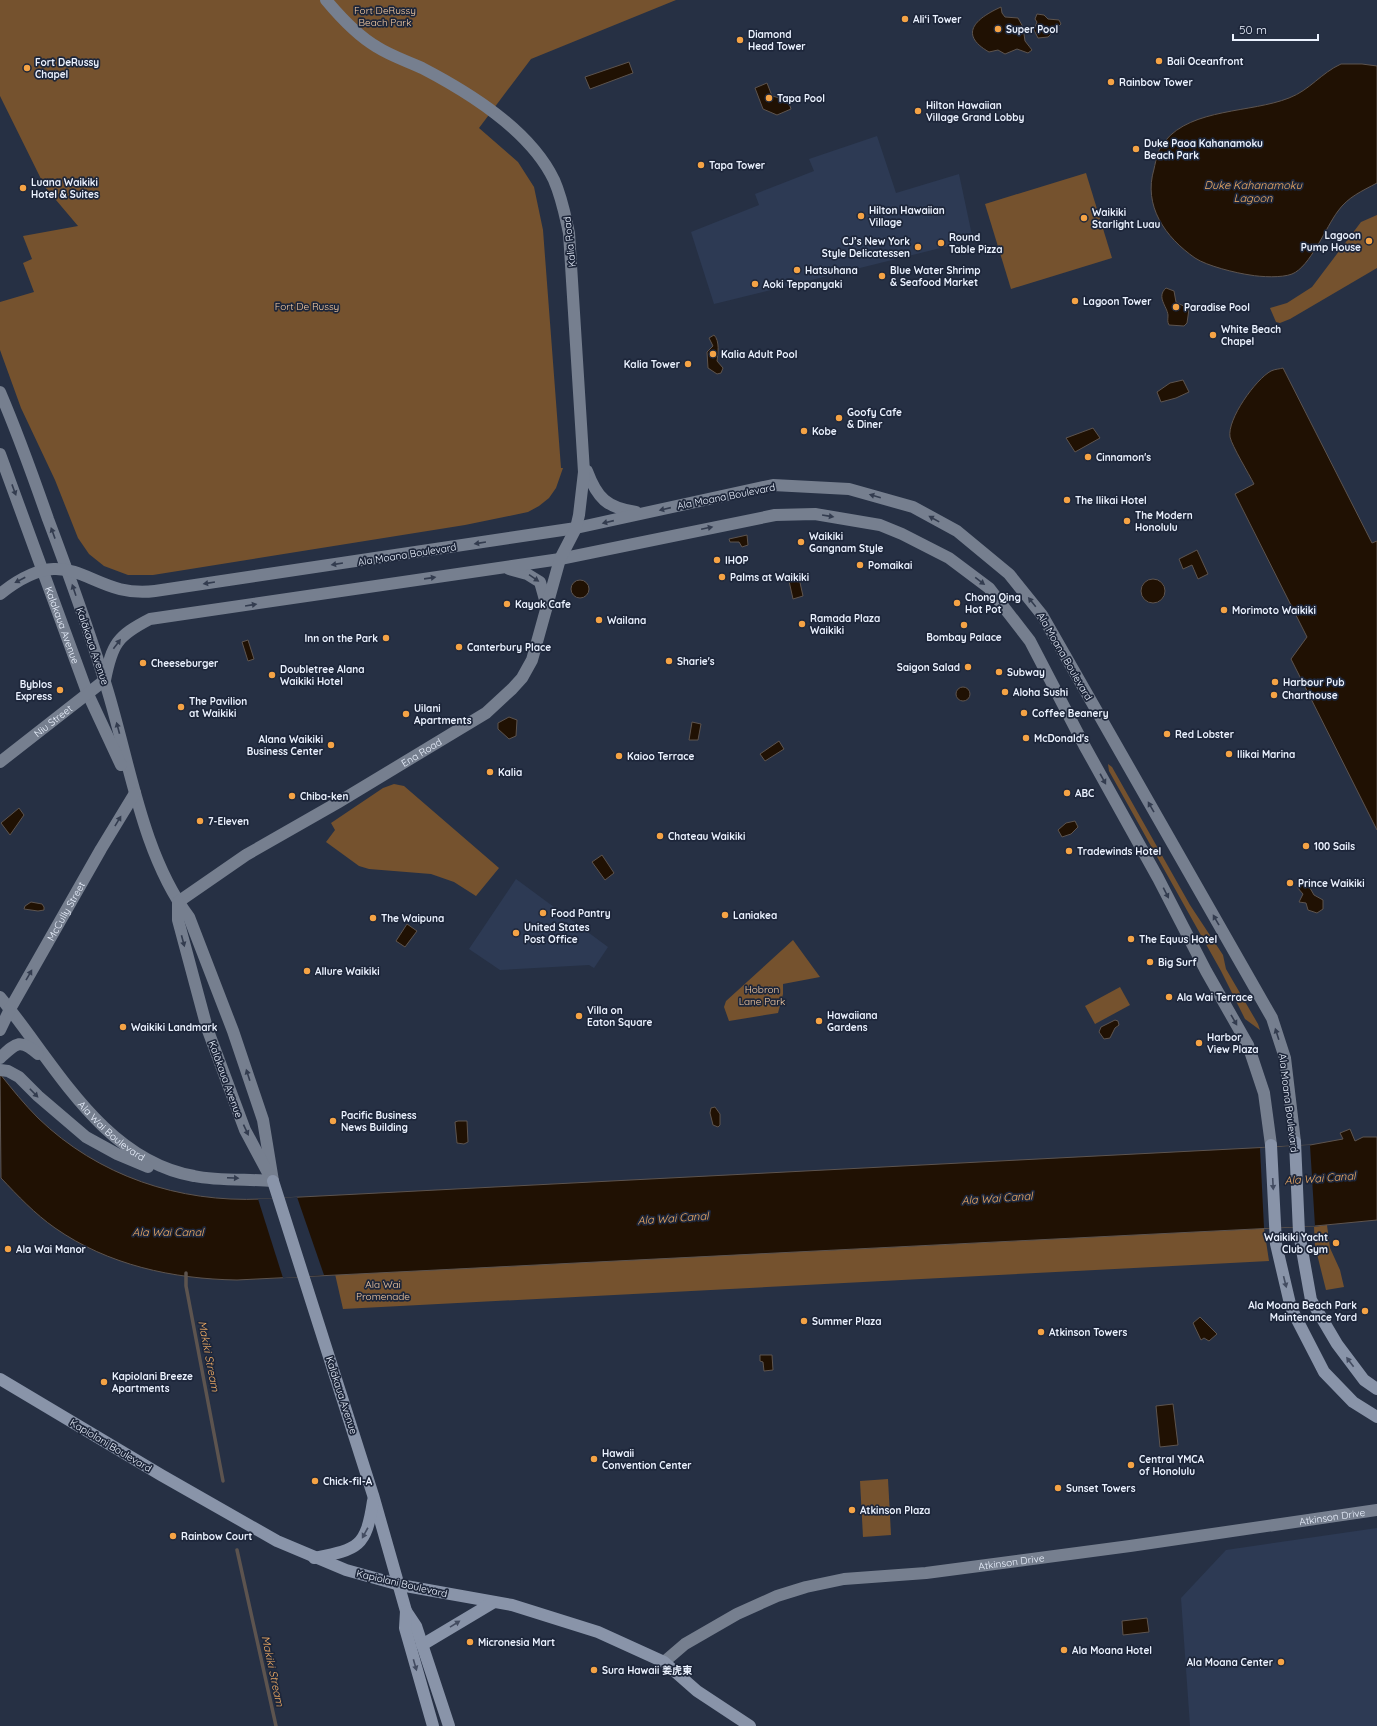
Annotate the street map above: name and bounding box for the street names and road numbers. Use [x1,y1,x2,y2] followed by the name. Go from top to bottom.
[560,216,579,268] street label: Kalia Road
[676,481,776,512] street label: Ala Moana Boulevard
[357,540,457,569] street label: Ala Moana Boulevard
[42,585,82,666] street label: Kalakaua Avenue
[73,606,112,687] street label: Kalākaua Avenue
[1034,610,1095,703] street label: Ala Moana Boulevard
[31,702,75,740] street label: Niu Street
[399,735,444,770] street label: Ena Road
[44,879,88,943] street label: McCully Street
[206,1039,246,1120] street label: Kalākaua Avenue
[1276,1053,1301,1153] street label: Ala Moana Boulevard
[75,1098,147,1164] street label: Ala Wai Boulevard
[323,1355,360,1436] street label: Kalākaua Avenue
[67,1416,154,1475] street label: Kapiolani Boulevard
[1298,1506,1366,1528] street label: Atkinson Drive
[978,1551,1045,1573] street label: Atkinson Drive
[355,1567,449,1600] street label: Kapiolani Boulevard

